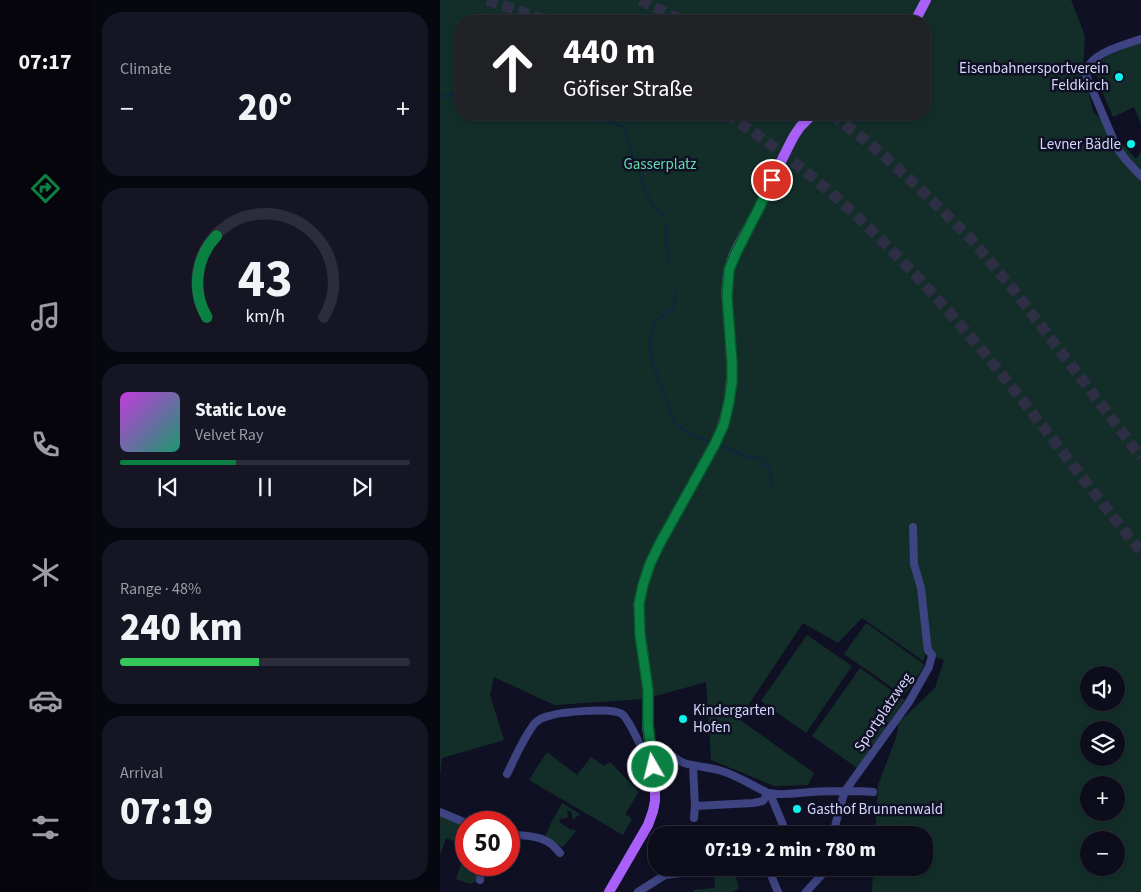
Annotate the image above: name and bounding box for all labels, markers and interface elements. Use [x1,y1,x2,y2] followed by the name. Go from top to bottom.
[563,27,655,77] text: 440 m
[480,35,545,100] icon: ahead
[18,46,72,78] text: 07:17
[120,58,171,80] text: Climate
[959,58,1109,96] place label: Eisenbahnersportverein Feldkirch
[1113,71,1125,83] marker: Eisenbahnersportverein Feldkirch
[563,73,693,105] text: Göfiser Straße
[238,81,292,135] text: 20°
[120,89,134,129] text: −
[396,89,410,129] text: +
[1040,134,1121,155] place label: Levner Bädle
[1125,138,1137,150] marker: Levner Bädle
[624,154,696,175] park label: Gasserplatz
[751,159,793,201] pin
[758,166,786,194] icon: arrive
[28,171,63,206] icon: directions
[238,243,292,317] text: 43
[28,299,63,334] icon: music
[245,304,285,329] text: km/h
[195,397,286,424] text: Static Love
[195,424,263,446] text: Velvet Ray
[28,427,63,462] icon: phone
[154,473,182,501] icon: previous
[251,473,279,501] icon: pause
[348,473,376,501] icon: next
[28,555,63,590] icon: climate
[120,578,201,600] text: Range · 48%
[120,601,242,655] text: 240 km
[1080,666,1125,876] map controls
[1080,666,1125,711] button: sound
[849,668,918,756] street label: Sportplatzweg
[28,683,63,718] icon: car
[693,700,775,738] place label: Kindergarten Hofen
[677,713,689,725] marker: Kindergarten Hofen
[1080,721,1125,766] button: layers
[626,740,678,792] position arrow
[120,762,163,784] text: Arrival
[1080,776,1125,821] button: +
[120,785,213,839] text: 07:19
[807,799,943,820] place label: Gasthof Brunnenwald
[791,803,803,815] marker: Gasthof Brunnenwald
[28,810,63,845] icon: filters
[455,811,520,876] speed limit sign: 50
[1080,831,1125,876] button: −
[705,837,876,864] text: 07:19 · 2 min · 780 m

